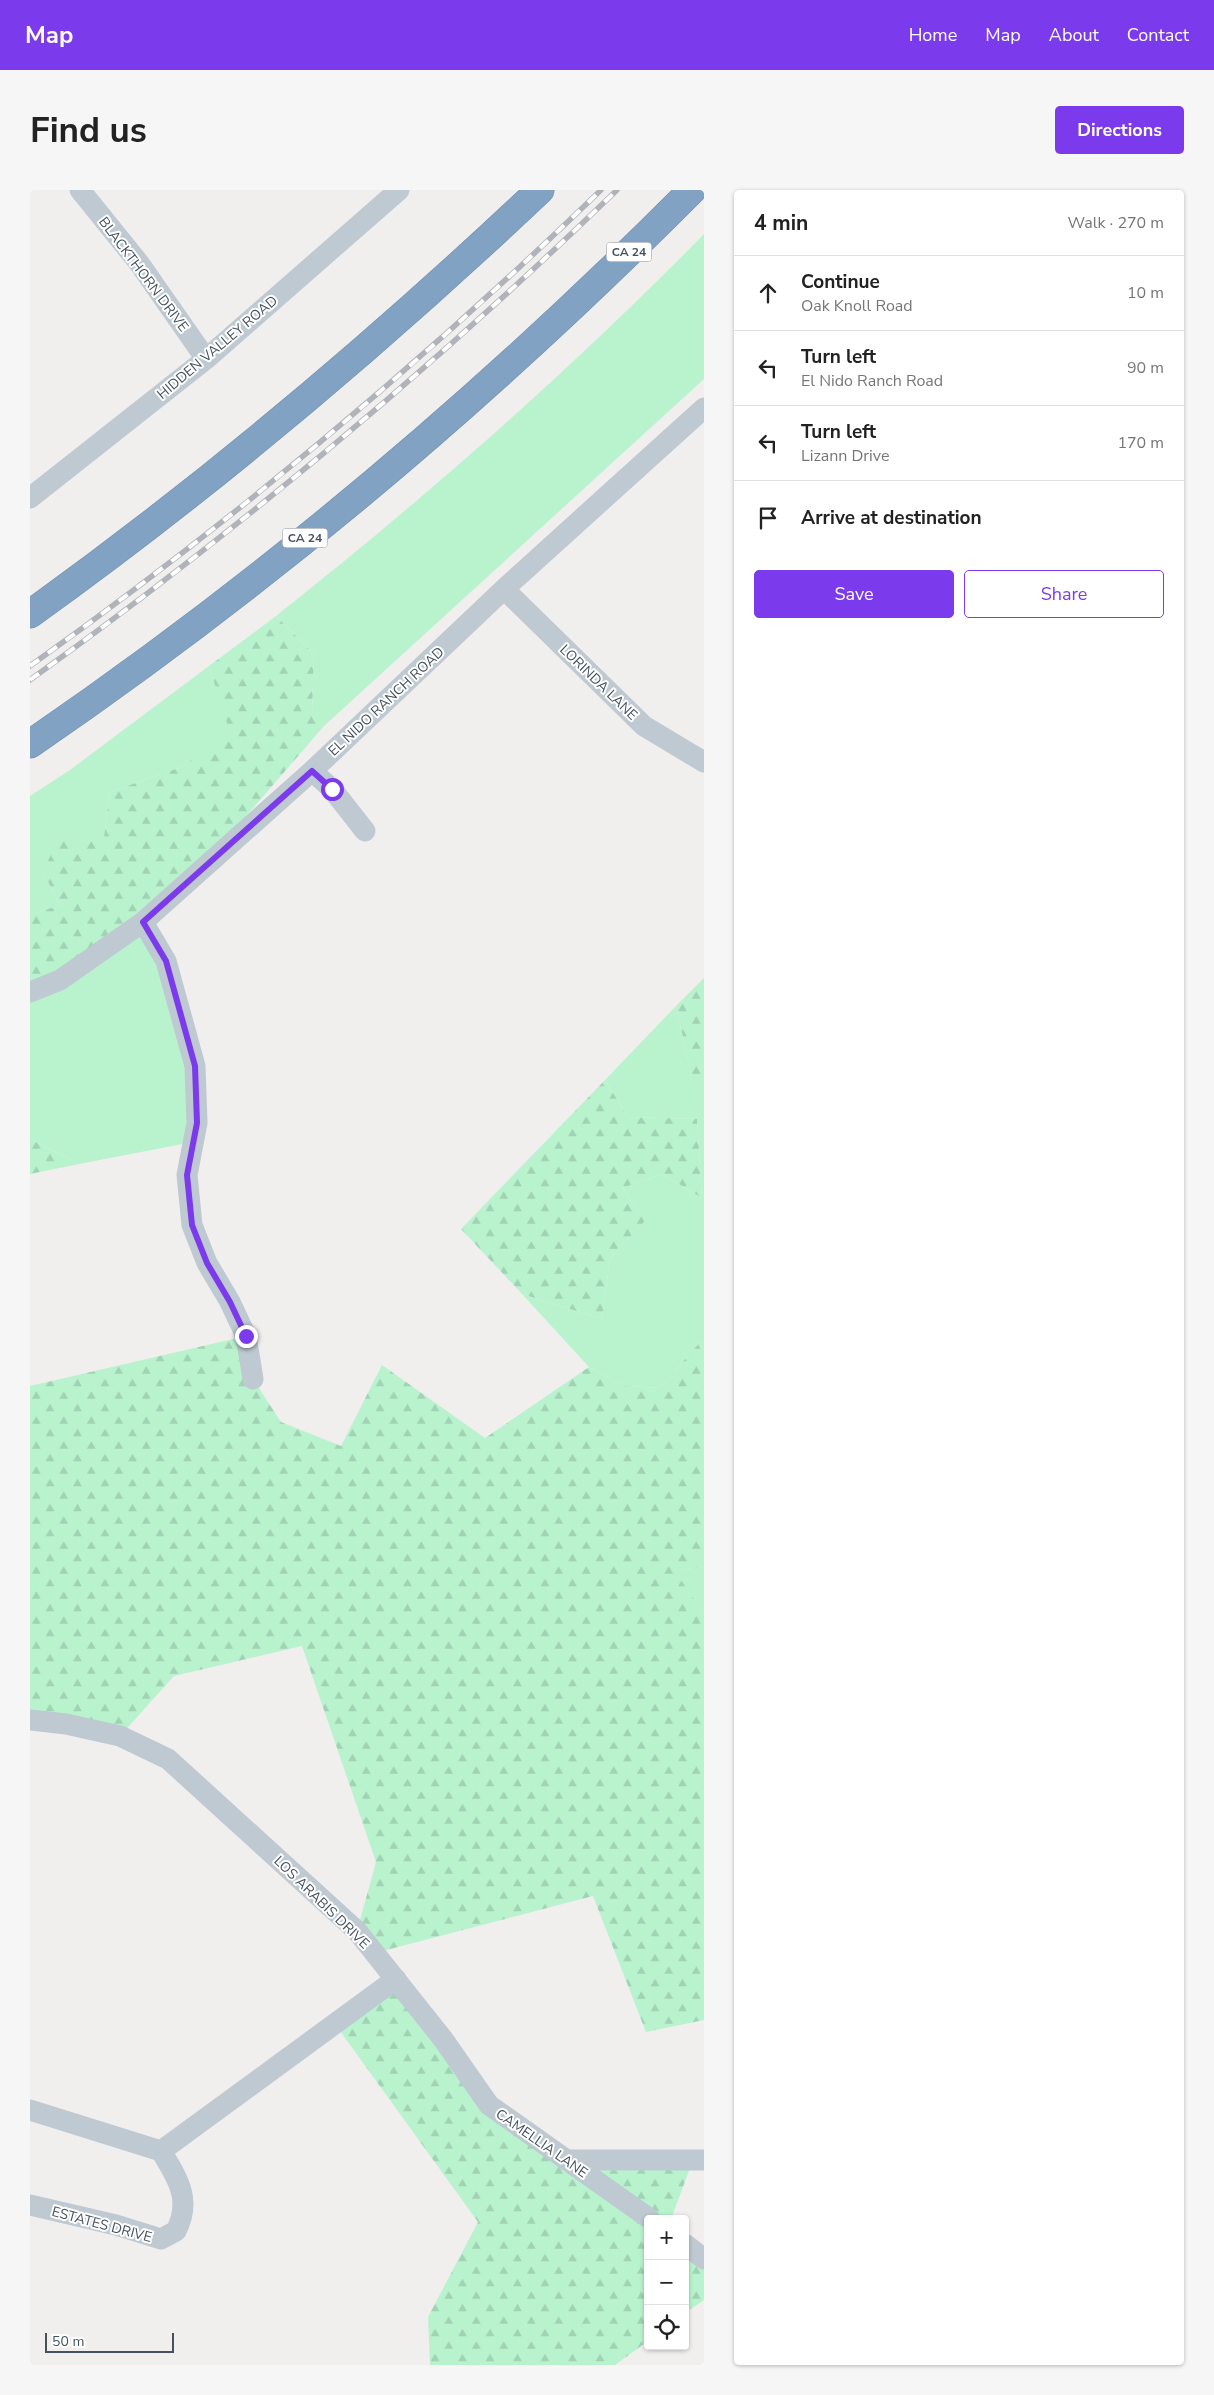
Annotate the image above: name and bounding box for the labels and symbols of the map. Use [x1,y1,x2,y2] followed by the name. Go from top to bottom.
[94,213,193,335] street label: BLACKTHORN DRIVE
[606,242,652,262] road number: CA 24
[153,291,282,403] street label: HIDDEN VALLEY ROAD
[282,528,328,548] road number: CA 24
[556,640,642,724] street label: LORINDA LANE
[324,643,448,760] street label: EL NIDO RANCH ROAD
[321,778,344,801] route start
[235,1325,258,1348] route end
[270,1852,374,1953] street label: LOS ARABIS DRIVE
[492,2105,591,2182] street label: CAMELLIA LANE
[50,2202,154,2247] street label: ESTATES DRIVE
[45,2330,174,2353] scale bar

